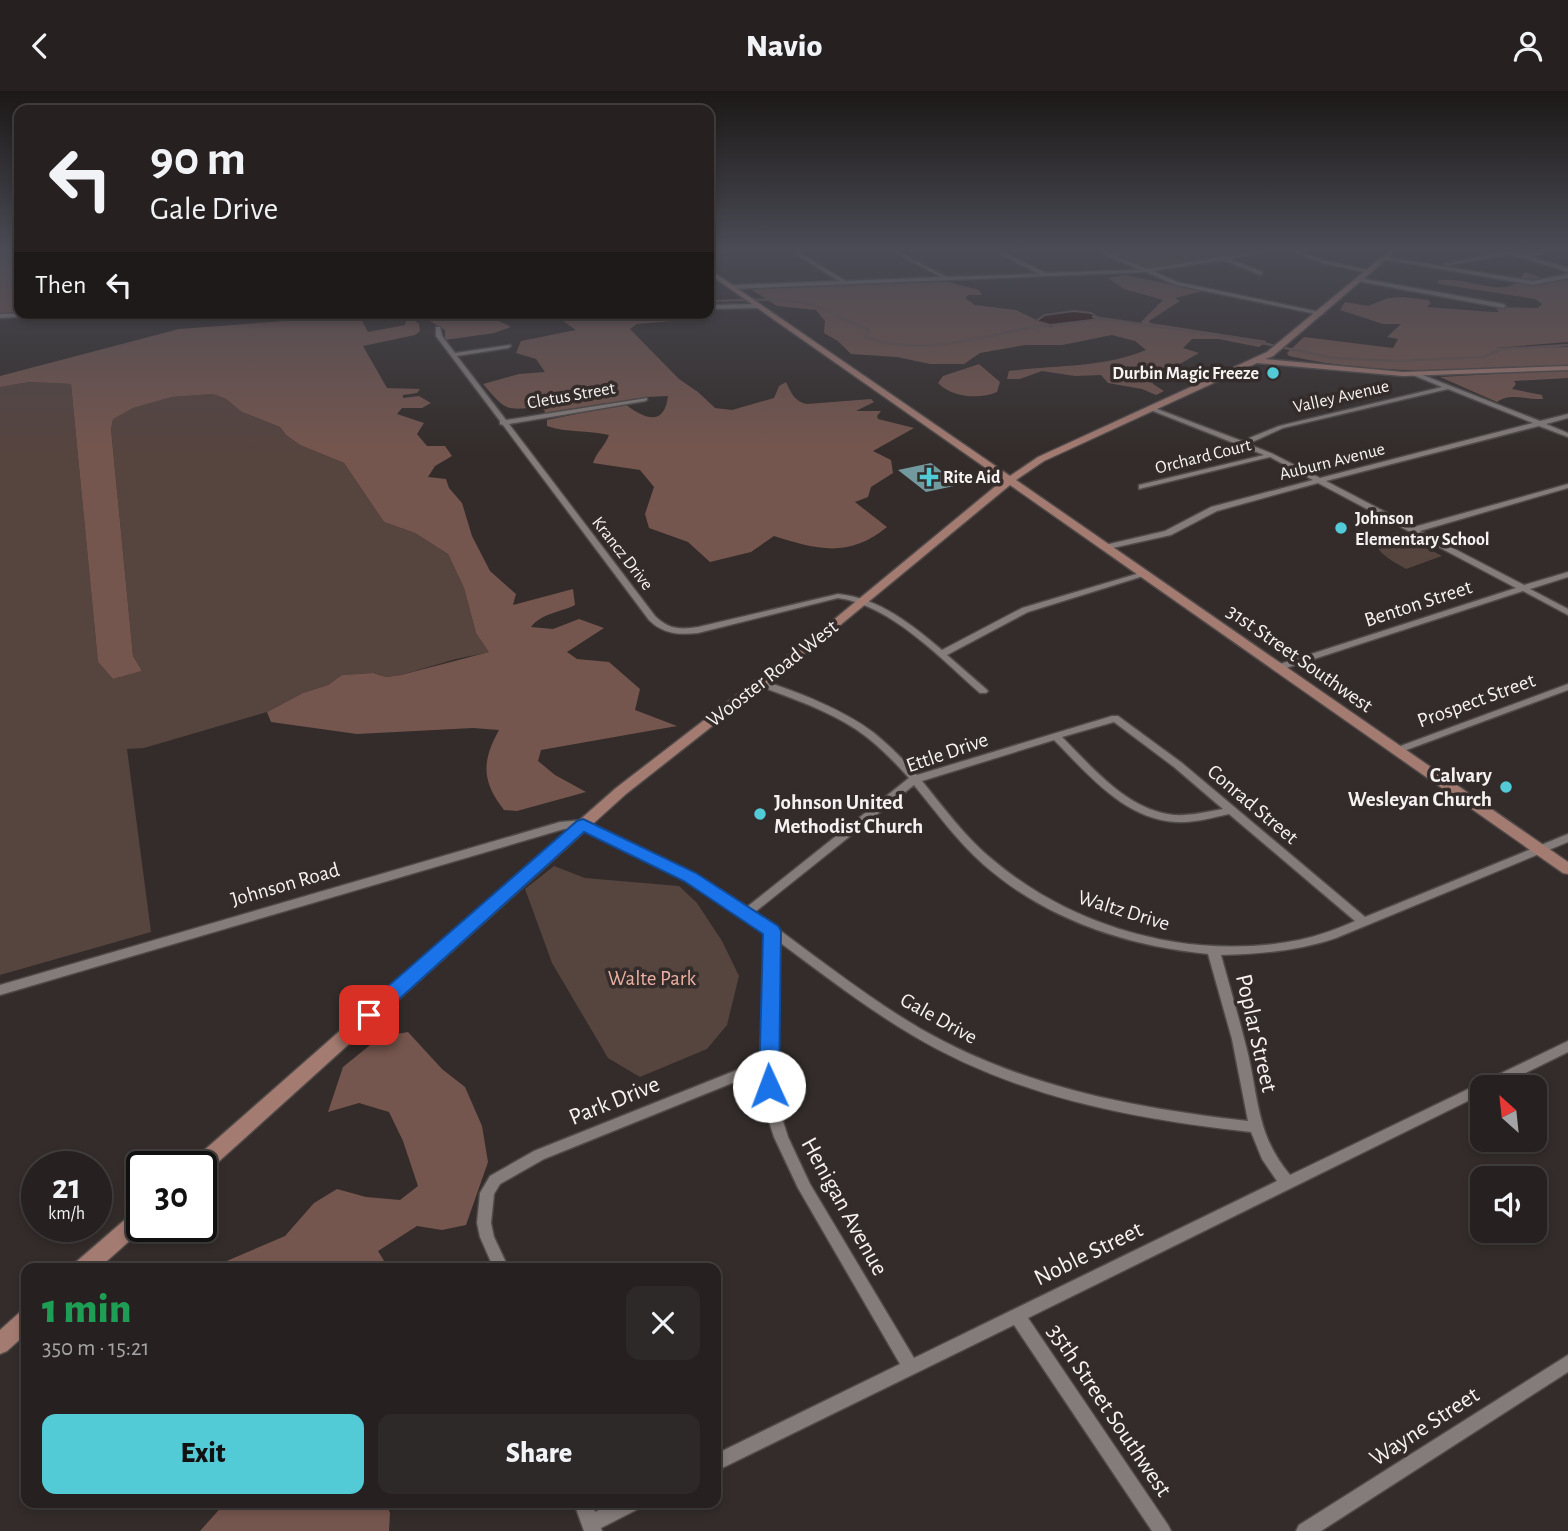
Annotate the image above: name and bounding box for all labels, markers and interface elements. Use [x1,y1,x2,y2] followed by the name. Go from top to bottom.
[21,27,59,65] icon: back
[1509,27,1547,65] icon: person
[746,30,822,62] text: Navio
[35,133,126,224] icon: left
[150,135,246,184] text: 90 m
[150,193,278,225] text: Gale Drive
[100,266,138,304] icon: left
[35,272,86,298] text: Then
[1112,365,1259,383] place label: Durbin Magic Freeze
[1265,365,1281,381] marker: Durbin Magic Freeze
[1292,377,1391,417] street label: Valley Avenue
[526,379,617,413] street label: Cletus Street
[1153,436,1253,478] street label: Orchard Court
[1278,440,1387,484] street label: Auburn Avenue
[921,469,937,485] marker: Rite Aid
[943,469,1001,487] place label: Rite Aid
[1355,510,1490,549] place label: Johnson Elementary School
[588,514,656,594] street label: Krancz Drive
[1333,520,1349,536] marker: Johnson Elementary School
[1362,576,1475,631] street label: Benton Street
[1223,600,1377,717] street label: 31st Street Southwest
[703,616,842,731] street label: Wooster Road West
[1415,669,1538,731] street label: Prospect Street
[904,729,991,776] street label: Ettle Drive
[1203,761,1302,848] street label: Conrad Street
[1348,765,1493,810] place label: Calvary Wesleyan Church
[1498,779,1514,795] marker: Calvary Wesleyan Church
[774,792,923,837] place label: Johnson United Methodist Church
[752,806,768,822] marker: Johnson United Methodist Church
[228,859,342,910] street label: Johnson Road
[1075,887,1172,934] street label: Waltz Drive
[608,968,697,989] park label: Walte Park
[1231,972,1281,1095] street label: Poplar Street
[339,985,399,1045] pin
[897,989,981,1048] street label: Gale Drive
[350,996,388,1034] icon: arrive
[732,1049,806,1123] position arrow
[566,1072,663,1130] street label: Park Drive
[1470,1075,1547,1151] north arrow
[1470,1075,1547,1243] map controls
[796,1133,892,1280] street label: Henigan Avenue
[126,1151,217,1242] speed limit sign: 30
[1470,1166,1547,1243] button: sound
[52,1170,81,1205] text: 21
[48,1205,85,1223] text: km/h
[1030,1217,1147,1290] street label: Noble Street
[626,1286,700,1360] button: close
[42,1288,131,1330] text: 1 min
[1043,1320,1176,1501] street label: 35th Street Southwest
[42,1337,149,1360] text: 350 m · 15:21
[1366,1383,1484,1471] street label: Wayne Street
[42,1414,364,1494] button: Exit
[378,1414,700,1494] button: Share

